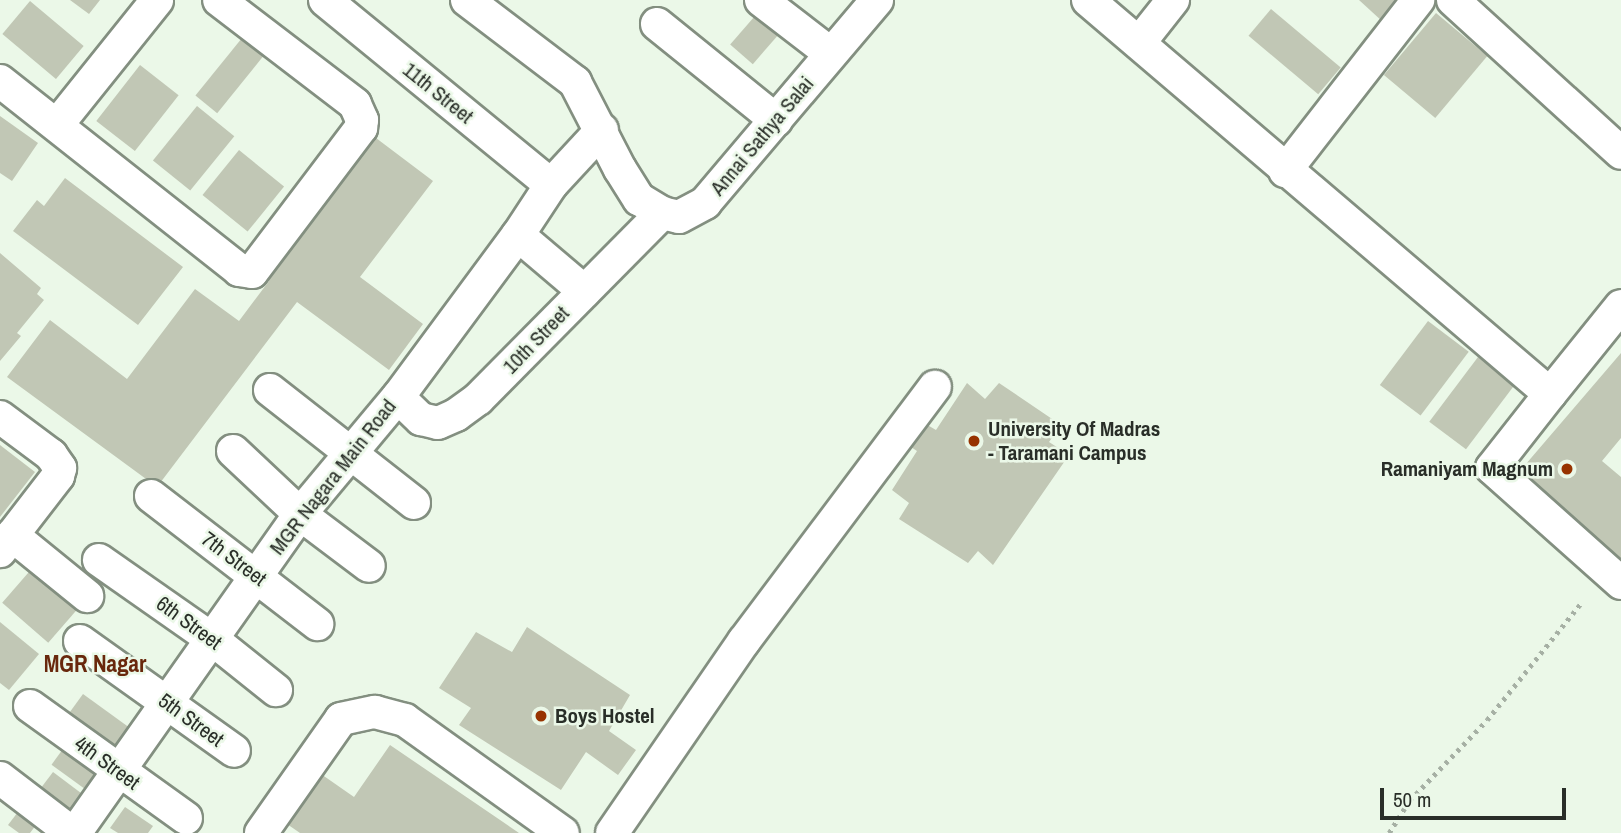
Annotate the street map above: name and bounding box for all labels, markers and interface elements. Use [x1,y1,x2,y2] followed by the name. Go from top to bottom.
[398,57,478,129] street label: 11th Street
[705,71,819,201] street label: Annai Sathya Salai
[498,301,574,379] street label: 10th Street
[264,394,402,560] street label: MGR Nagara Main Road
[988,416,1160,466] place label: University Of Madras - Taramani Campus
[966,433,982,449] marker: University Of Madras - Taramani Campus
[1381,456,1553,482] place label: Ramaniyam Magnum
[1559,461,1575,477] marker: Ramaniyam Magnum
[197,526,271,592] street label: 7th Street
[151,591,227,655] street label: 6th Street
[44,650,146,678] district label: MGR Nagar
[153,688,229,752] street label: 5th Street
[555,703,655,729] place label: Boys Hostel
[533,708,549,724] marker: Boys Hostel
[69,731,145,795] street label: 4th Street
[1383,774,1568,818] scale bar
[1393,785,1431,814] text: 50 m

